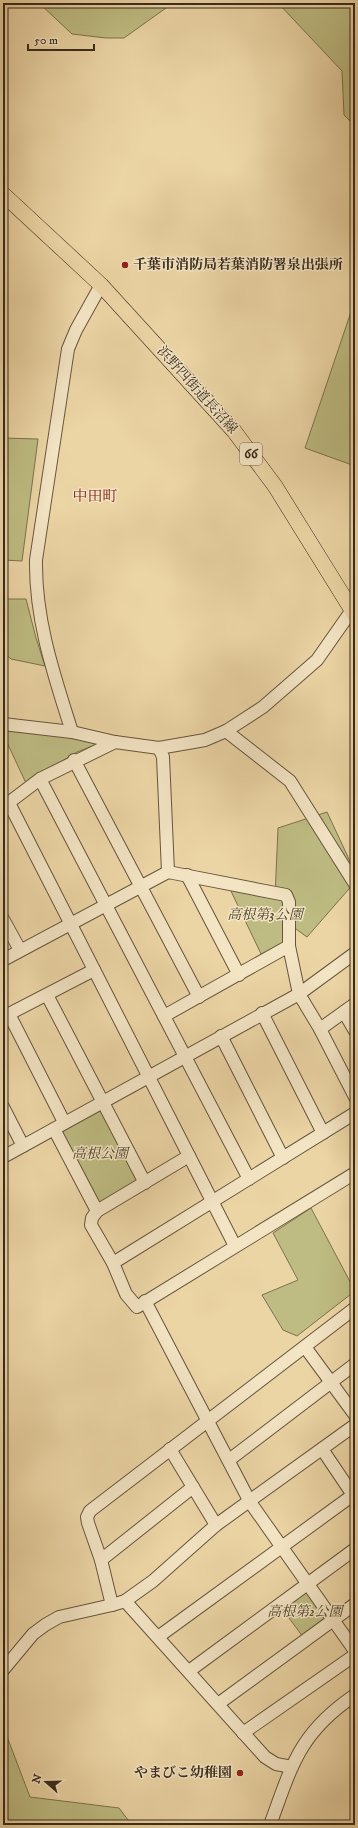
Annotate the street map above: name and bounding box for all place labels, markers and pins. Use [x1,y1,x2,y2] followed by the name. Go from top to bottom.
[133,256,343,274] place label: 千葉市消防局若葉消防署泉出張所
[120,260,130,270] marker: 千葉市消防局若葉消防署泉出張所
[134,1764,232,1782] place label: やまびこ幼稚園
[235,1768,245,1778] marker: やまびこ幼稚園

